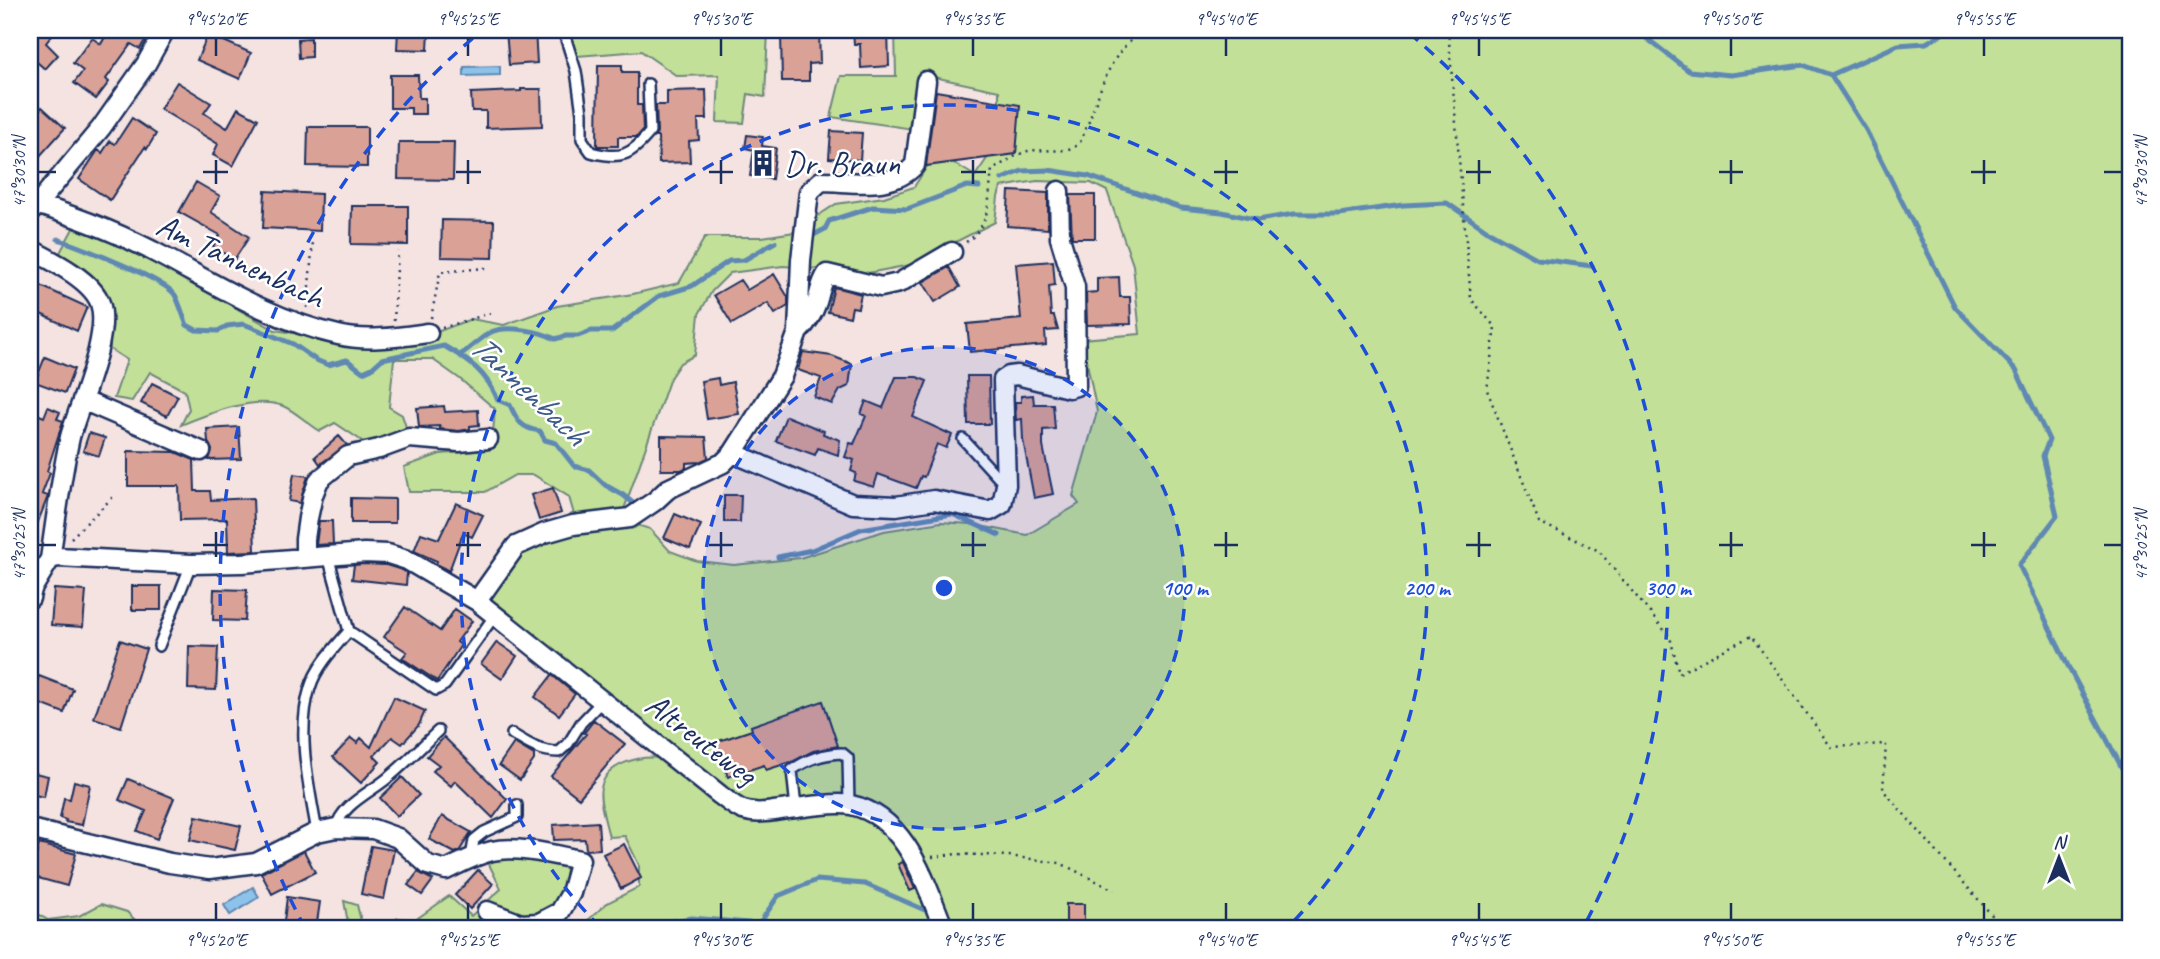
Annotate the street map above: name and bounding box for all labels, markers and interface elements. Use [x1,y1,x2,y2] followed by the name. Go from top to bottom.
[185,8,249,30] text: 9°45'20"E
[437,8,501,30] text: 9°45'25"E
[690,8,754,30] text: 9°45'30"E
[942,8,1006,30] text: 9°45'35"E
[1195,8,1259,30] text: 9°45'40"E
[1448,8,1512,30] text: 9°45'45"E
[1700,8,1764,30] text: 9°45'50"E
[1953,8,2017,30] text: 9°45'55"E
[8,133,30,207] text: 47°30'30"N
[2130,133,2152,207] text: 47°30'30"N
[784,143,900,185] place label: Dr. Braun
[748,148,778,178] building icon: Dr. Braun
[150,204,333,319] street label: Am Tannenbach
[460,324,598,457] water label: Tannenbach
[8,506,30,580] text: 47°30'25"N
[2130,506,2152,580] text: 47°30'25"N
[1162,575,1210,601] text: 100 m
[1404,575,1452,601] text: 200 m
[1645,575,1693,601] text: 300 m
[932,576,956,600] centre of rings
[637,683,767,796] street label: Altreuteweg
[2024,822,2094,892] north arrow
[2053,830,2068,854] text: N
[185,929,249,951] text: 9°45'20"E
[437,929,501,951] text: 9°45'25"E
[690,929,754,951] text: 9°45'30"E
[942,929,1006,951] text: 9°45'35"E
[1195,929,1259,951] text: 9°45'40"E
[1448,929,1512,951] text: 9°45'45"E
[1700,929,1764,951] text: 9°45'50"E
[1953,929,2017,951] text: 9°45'55"E

